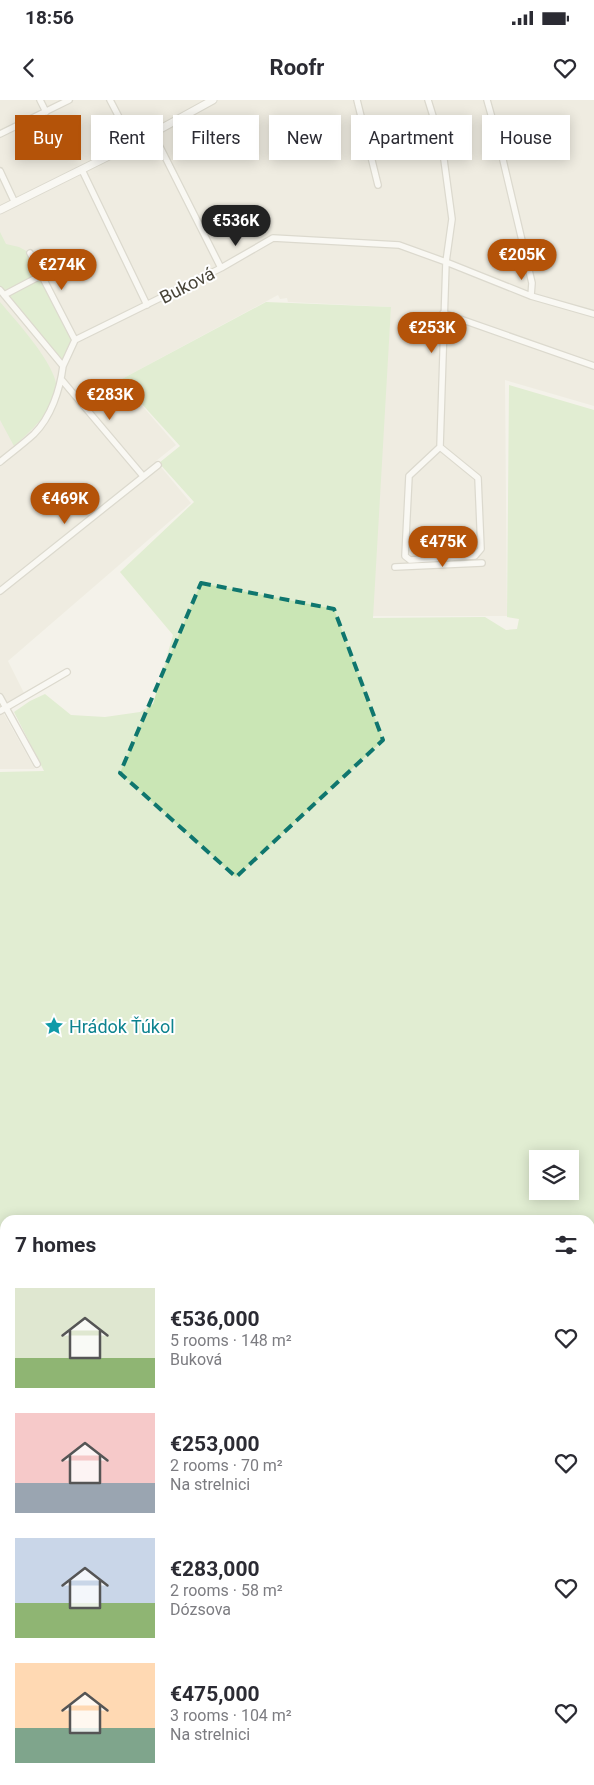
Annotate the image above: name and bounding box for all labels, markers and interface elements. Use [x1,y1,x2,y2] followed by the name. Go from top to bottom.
[25,6,74,29] text: 18:56
[15,54,43,82] icon: back
[551,54,579,82] icon: heart
[270,55,324,80] text: Roofr
[15,115,81,160] chip: Buy
[91,115,163,160] chip: Rent
[173,115,259,160] chip: Filters
[269,115,341,160] chip: New
[351,115,472,160] chip: Apartment
[482,115,570,160] chip: House
[201,204,271,247] pin: €536K
[213,211,259,230] text: €536K
[487,238,557,281] pin: €205K
[499,245,545,264] text: €205K
[27,248,97,291] pin: €274K
[39,255,85,274] text: €274K
[156,262,218,308] street label: Buková
[397,312,467,354] pin: €253K
[409,318,455,337] text: €253K
[75,378,145,421] pin: €283K
[87,385,133,404] text: €283K
[30,482,100,525] pin: €469K
[42,489,88,508] text: €469K
[408,526,478,568] pin: €475K
[420,532,466,551] text: €475K
[43,1015,65,1037] place icon: Hrádok Ťúkol
[69,1016,175,1037] place label: Hrádok Ťúkol
[529,1150,579,1200] map controls
[529,1150,579,1200] button: layers
[552,1231,580,1259] icon: filters
[15,1233,96,1257] text: 7 homes
[170,1307,260,1331] text: €536,000
[55,1308,115,1368] icon: home
[552,1324,580,1352] icon: heart
[170,1331,292,1350] text: 5 rooms · 148 m²
[170,1350,222,1369] text: Buková
[170,1432,260,1456] text: €253,000
[55,1433,115,1493] icon: home
[552,1449,580,1477] icon: heart
[170,1456,283,1475] text: 2 rooms · 70 m²
[170,1475,250,1494] text: Na strelnici
[170,1557,260,1581] text: €283,000
[55,1558,115,1618] icon: home
[552,1574,580,1602] icon: heart
[170,1581,283,1600] text: 2 rooms · 58 m²
[170,1600,231,1619] text: Dózsova
[170,1682,260,1706] text: €475,000
[55,1683,115,1743] icon: home
[552,1699,580,1727] icon: heart
[170,1706,292,1725] text: 3 rooms · 104 m²
[170,1725,250,1744] text: Na strelnici

